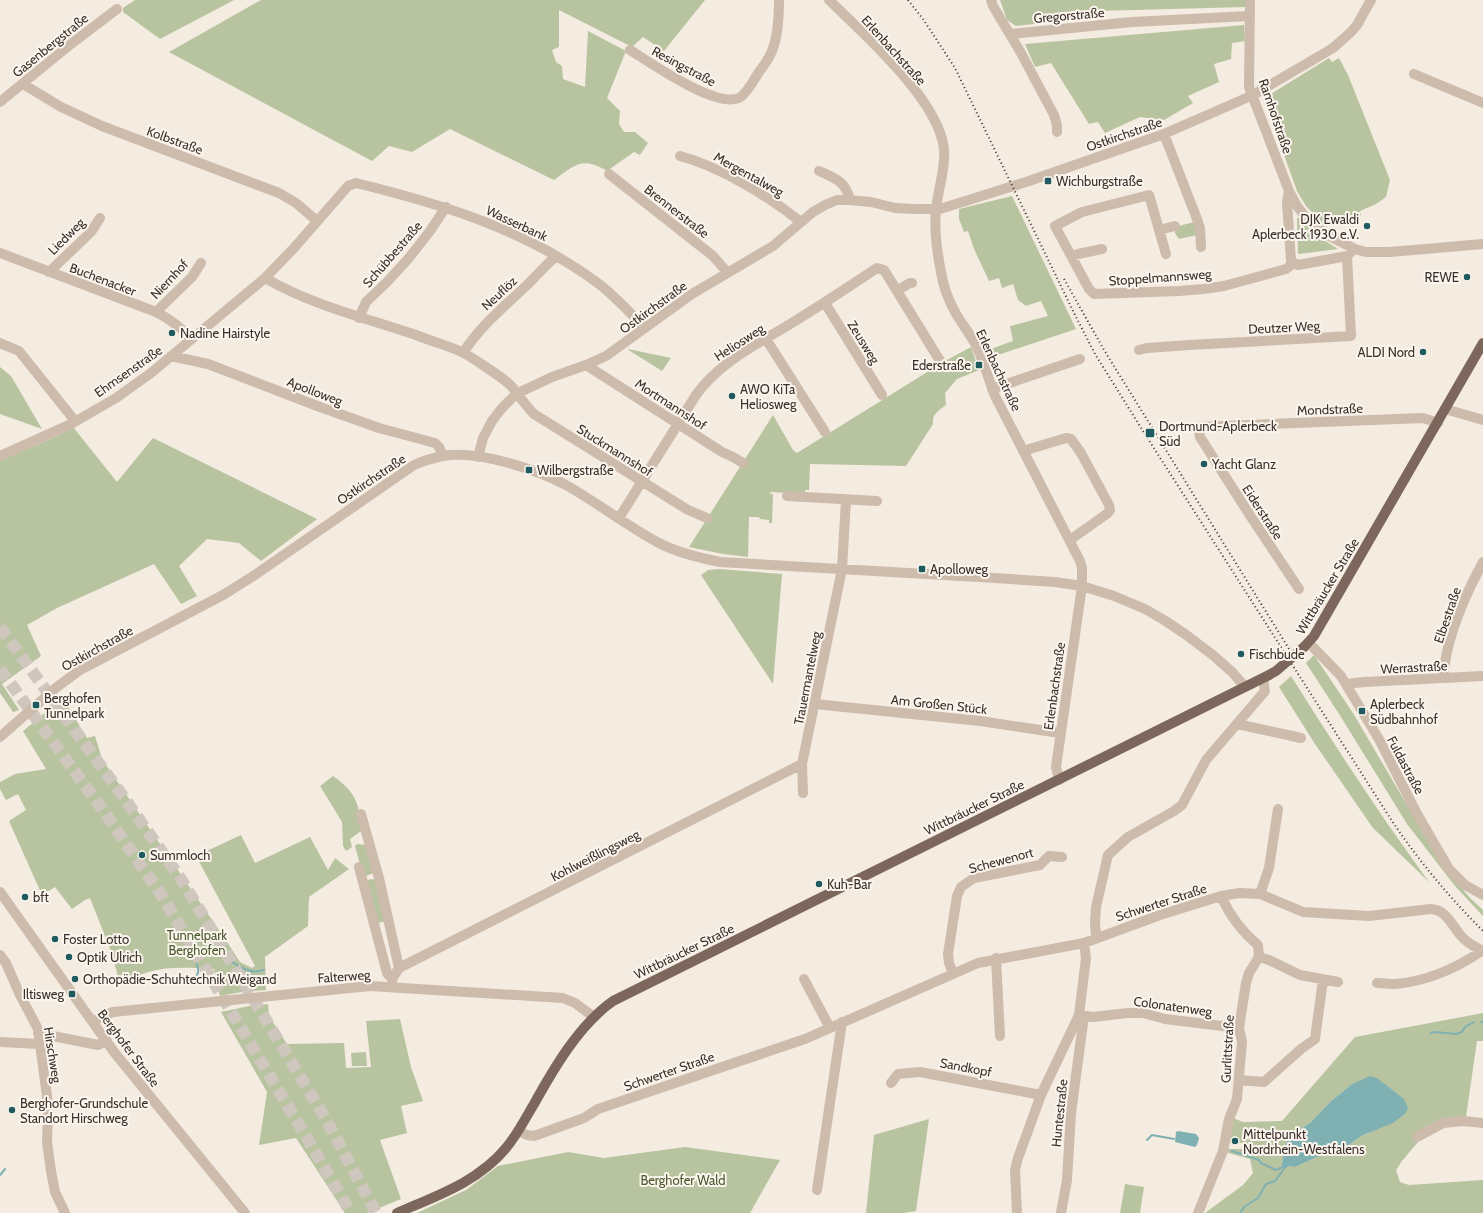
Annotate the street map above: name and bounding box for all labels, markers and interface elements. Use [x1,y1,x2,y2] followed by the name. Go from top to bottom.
[1033,4,1105,26] street label: Gregorstraße
[9,9,91,80] street label: Gasenbergstraße
[858,12,930,89] street label: Erlenbachstraße
[649,42,719,90] street label: Resingstraße
[1256,77,1296,156] street label: Ramhofstraße
[1084,113,1164,154] street label: Ostkirchstraße
[145,122,206,158] street label: Kolbstraße
[711,148,787,200] street label: Mergentalweg
[1056,173,1143,189] place label: Wichburgstraße
[1043,176,1053,186] marker: Wichburgstraße
[641,181,713,241] street label: Brennerstraße
[484,202,550,244] street label: Wasserbank
[1252,211,1359,242] place label: DJK Ewaldi Aplerbeck 1930 e.V.
[44,214,88,258] street label: Liedweg
[359,217,425,290] street label: Schübbestraße
[1362,221,1372,231] marker: DJK Ewaldi Aplerbeck 1930 e.V.
[147,255,192,302] street label: Niernhof
[68,259,139,299] street label: Buchenacker
[1108,265,1213,289] street label: Stoppelmannsweg
[1424,269,1459,285] place label: REWE
[1462,272,1472,282] marker: REWE
[478,273,520,313] street label: Neuflöz
[616,277,690,337] street label: Ostkirchstraße
[844,317,884,367] street label: Zeusweg
[1248,317,1321,337] street label: Deutzer Weg
[711,320,767,364] street label: Heliosweg
[180,325,271,341] place label: Nadine Hairstyle
[973,326,1025,414] street label: Erlenbachstraße
[167,328,177,338] marker: Nadine Hairstyle
[91,342,165,400] street label: Ehmsenstraße
[1358,344,1415,360] place label: ALDI Nord
[1418,347,1428,357] marker: ALDI Nord
[912,357,971,373] place label: Ederstraße
[974,360,984,370] marker: Ederstraße
[285,373,345,409] street label: Apolloweg
[632,375,710,433] street label: Mortmannshof
[740,381,797,412] place label: AWO KiTa Heliosweg
[727,391,737,401] marker: AWO KiTa Heliosweg
[1297,400,1364,418] street label: Mondstraße
[1159,418,1277,449] place label: Dortmund-Aplerbeck Süd
[574,420,656,480] street label: Stuckmannshof
[1144,427,1156,439] marker: Dortmund-Aplerbeck Süd
[334,450,409,508] street label: Ostkirchstraße
[1211,456,1276,472] place label: Yacht Glanz
[1199,459,1209,469] marker: Yacht Glanz
[537,462,614,478] place label: Wilbergstraße
[524,465,534,475] marker: Wilbergstraße
[1239,482,1287,543] street label: Eiderstraße
[1292,535,1362,637] street label: Wittbräucker Straße
[930,561,989,577] place label: Apolloweg
[917,564,927,574] marker: Apolloweg
[1430,585,1464,645] street label: Elbestraße
[58,622,136,674] street label: Ostkirchstraße
[790,629,824,726] street label: Trauermantelweg
[1040,641,1068,731] street label: Erlenbachstraße
[1249,646,1305,662] place label: Fischbude
[1236,649,1246,659] marker: Fischbude
[1380,657,1448,677] street label: Werrastraße
[44,690,104,721] place label: Berghofen Tunnelpark
[890,691,988,717] street label: Am Großen Stück
[1370,696,1438,727] place label: Aplerbeck Südbahnhof
[31,700,41,710] marker: Berghofen Tunnelpark
[1357,706,1367,716] marker: Aplerbeck Südbahnhof
[1384,733,1428,797] street label: Fuldastraße
[921,776,1027,838] street label: Wittbräucker Straße
[548,825,643,884] street label: Kohlweißlingsweg
[967,844,1036,876] street label: Schewenort
[150,847,210,863] place label: Summloch
[137,850,147,860] marker: Summloch
[827,876,872,892] place label: Kuh-Bar
[814,879,824,889] marker: Kuh-Bar
[1113,880,1209,924] street label: Schwerter Straße
[33,889,49,905] place label: bft
[20,892,30,902] marker: bft
[631,920,737,982] street label: Wittbräucker Straße
[167,927,227,958] park label: Tunnelpark Berghofen
[63,931,129,947] place label: Foster Lotto
[50,934,60,944] marker: Foster Lotto
[77,949,142,965] place label: Optik Ulrich
[64,952,74,962] marker: Optik Ulrich
[317,966,371,986] street label: Falterweg
[83,971,276,987] place label: Orthopädie-Schuhtechnik Weigand
[70,974,80,984] marker: Orthopädie-Schuhtechnik Weigand
[23,986,65,1002] place label: Iltisweg
[67,989,77,999] marker: Iltisweg
[1133,993,1214,1020] street label: Colonatenweg
[95,1006,164,1090] street label: Berghofer Straße
[1217,1014,1237,1084] street label: Gurlittstraße
[41,1026,65,1085] street label: Hirschweg
[622,1048,717,1094] street label: Schwerter Straße
[939,1054,994,1080] street label: Sandkopf
[1047,1078,1071,1148] street label: Huntestraße
[20,1095,148,1126] place label: Berghofer-Grundschule Standort Hirschweg
[7,1105,17,1115] marker: Berghofer-Grundschule Standort Hirschweg
[1243,1126,1365,1157] place label: Mittelpunkt Nordrhein-Westfalens
[1230,1136,1240,1146] marker: Mittelpunkt Nordrhein-Westfalens
[640,1172,726,1188] park label: Berghofer Wald

